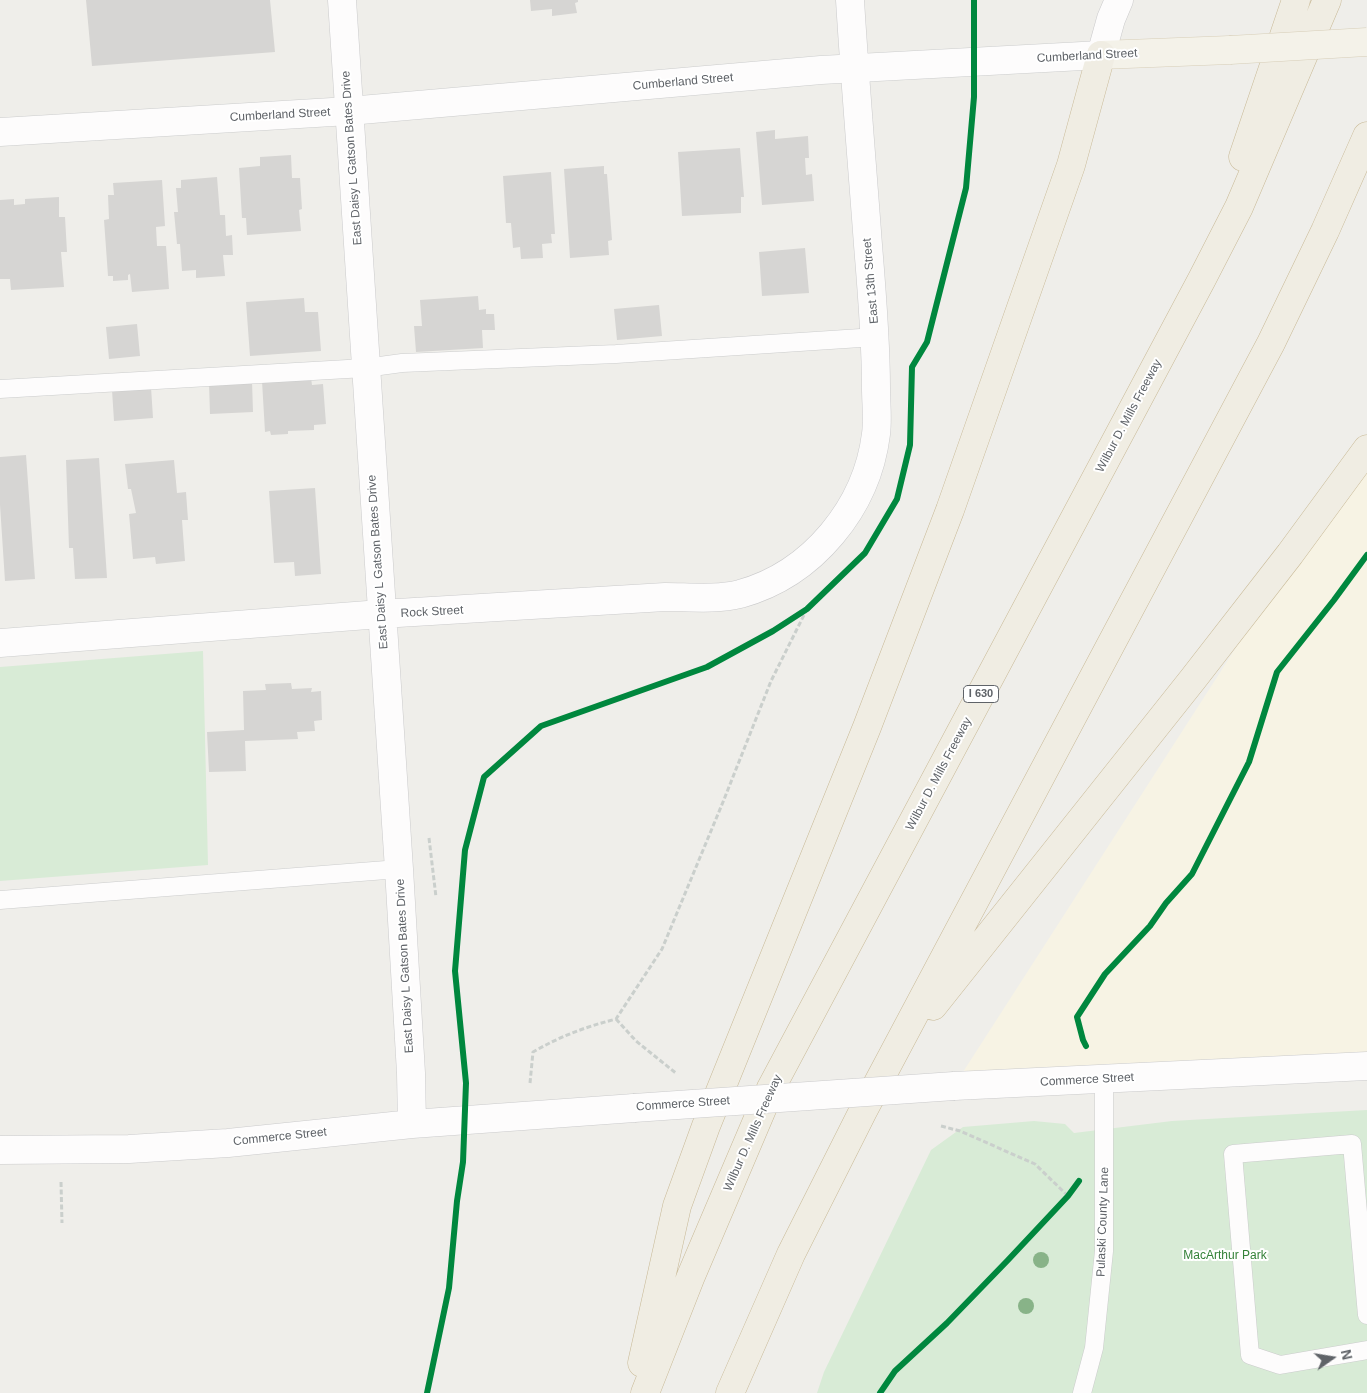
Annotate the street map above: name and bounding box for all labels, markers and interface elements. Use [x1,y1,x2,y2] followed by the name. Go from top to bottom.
[1036,46,1138,66] street label: Cumberland Street
[339,70,365,246] street label: East Daisy L Gatson Bates Drive
[632,70,734,94] street label: Cumberland Street
[229,105,331,125] street label: Cumberland Street
[860,238,882,324] street label: East 13th Street
[1093,357,1165,475] street label: Wilbur D. Mills Freeway
[365,474,391,650] street label: East Daisy L Gatson Bates Drive
[400,603,464,621] street label: Rock Street
[964,686,998,702] road number: I 630
[903,715,975,833] street label: Wilbur D. Mills Freeway
[393,878,417,1054] street label: East Daisy L Gatson Bates Drive
[1040,1070,1134,1090] street label: Commerce Street
[721,1073,785,1193] street label: Wilbur D. Mills Freeway
[636,1094,730,1114] street label: Commerce Street
[232,1125,328,1149] street label: Commerce Street
[1094,1167,1112,1277] street label: Pulaski County Lane
[1183,1249,1267,1263] park label: MacArthur Park
[1307,1333,1357,1383] north arrow
[1338,1348,1356,1361] text: N

